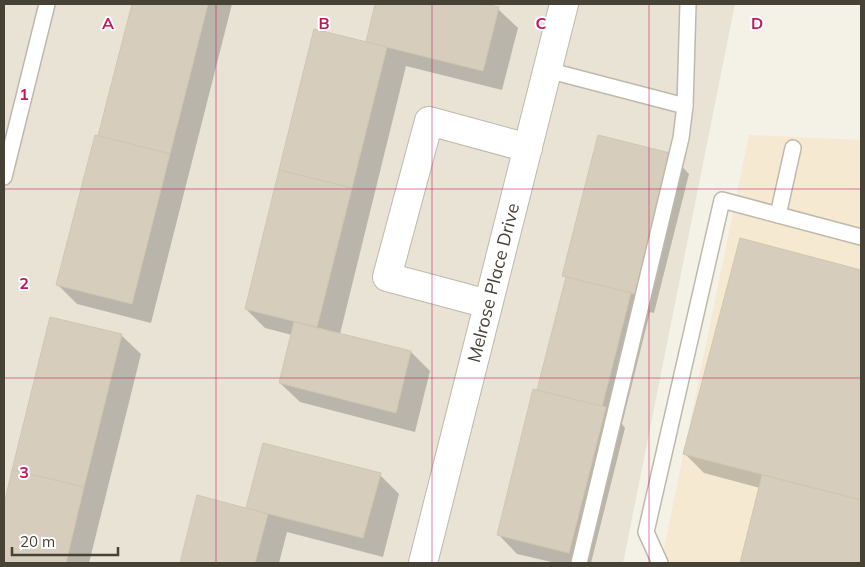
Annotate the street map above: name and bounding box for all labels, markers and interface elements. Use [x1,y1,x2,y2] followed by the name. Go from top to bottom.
[102,13,114,33] text: A
[318,13,330,33] text: B
[536,13,547,33] text: C
[751,13,763,33] text: D
[19,84,29,104] text: 1
[462,201,524,365] street label: Melrose Place Drive
[19,273,29,293] text: 2
[19,462,29,482] text: 3
[12,524,119,556] scale bar
[20,532,55,551] text: 20 m

